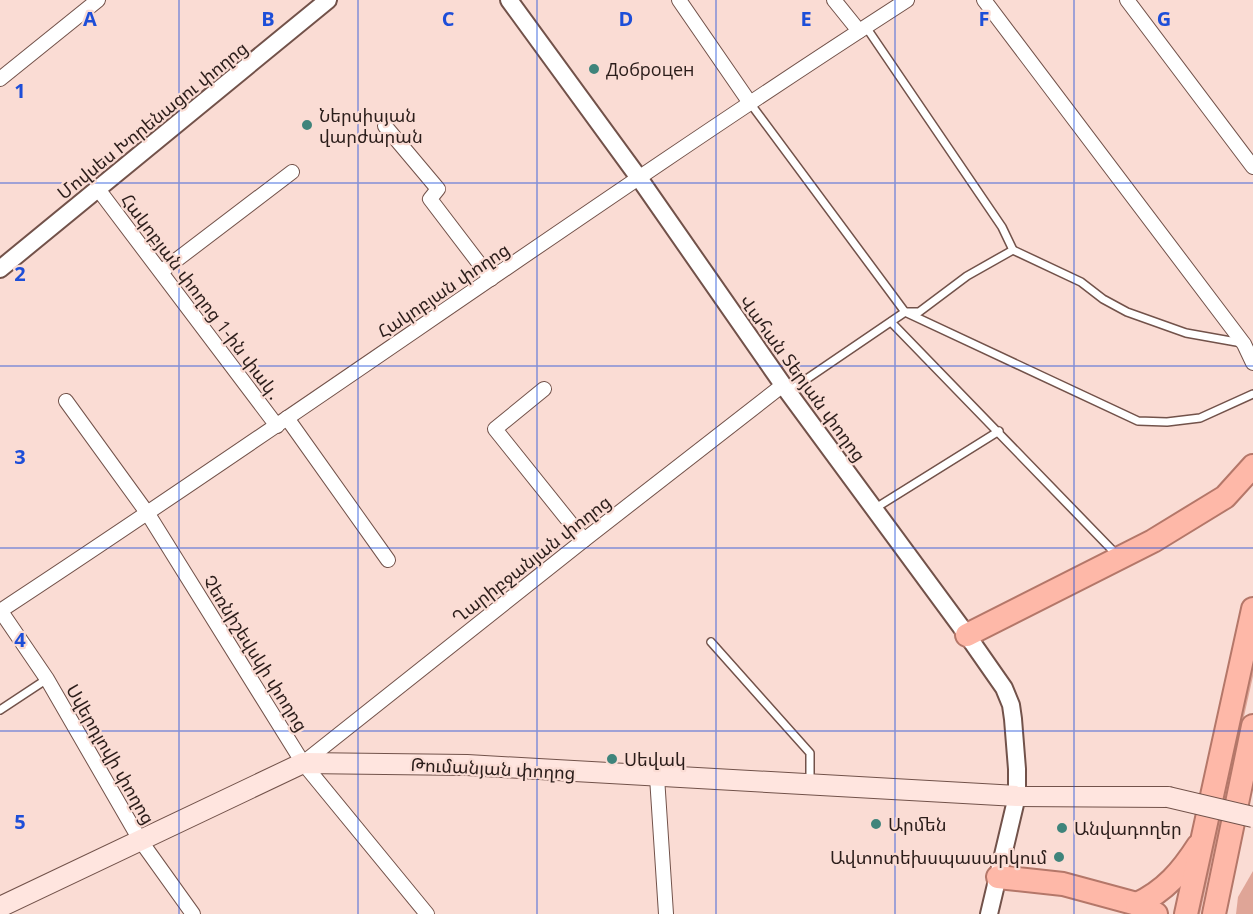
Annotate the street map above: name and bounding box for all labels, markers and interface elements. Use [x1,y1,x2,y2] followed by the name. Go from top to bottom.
[83,5,97,32] text: A
[261,5,275,32] text: B
[442,5,455,32] text: C
[619,5,633,32] text: D
[800,5,812,32] text: E
[979,5,989,32] text: F
[1157,5,1171,32] text: G
[52,36,252,204] street label: Մովսես Խորենացու փողոց
[606,57,694,81] place label: Доброцен
[587,62,601,76] marker: Доброцен
[14,77,26,104] text: 1
[319,103,423,148] place label: Ներսիսյան վարժարան
[300,118,314,132] marker: Ներսիսյան վարժարան
[116,188,288,406] street label: Հակոբյան փողոց 1-ին փակ․
[372,237,514,343] street label: Հակոբյան փողոց
[14,260,26,287] text: 2
[734,290,872,466] street label: Վահան Տերյան փողոց
[14,443,26,470] text: 3
[447,489,615,629] street label: Ղարիբջանյան փողոց
[198,570,314,736] street label: Չեռնիշեվսկի փողոց
[14,626,26,653] text: 4
[61,680,161,828] street label: Սվերդլովի փողոց
[624,747,686,771] place label: Սեվակ
[410,752,576,784] street label: Թումանյան փողոց
[605,752,619,766] marker: Սեվակ
[14,808,26,835] text: 5
[888,812,946,836] place label: Արմեն
[1074,816,1182,840] place label: Անվադողեր
[869,817,883,831] marker: Արմեն
[1055,821,1069,835] marker: Անվադողեր
[830,845,1047,869] place label: Ավտոտեխսպասարկում
[1052,850,1066,864] marker: Ավտոտեխսպասարկում

